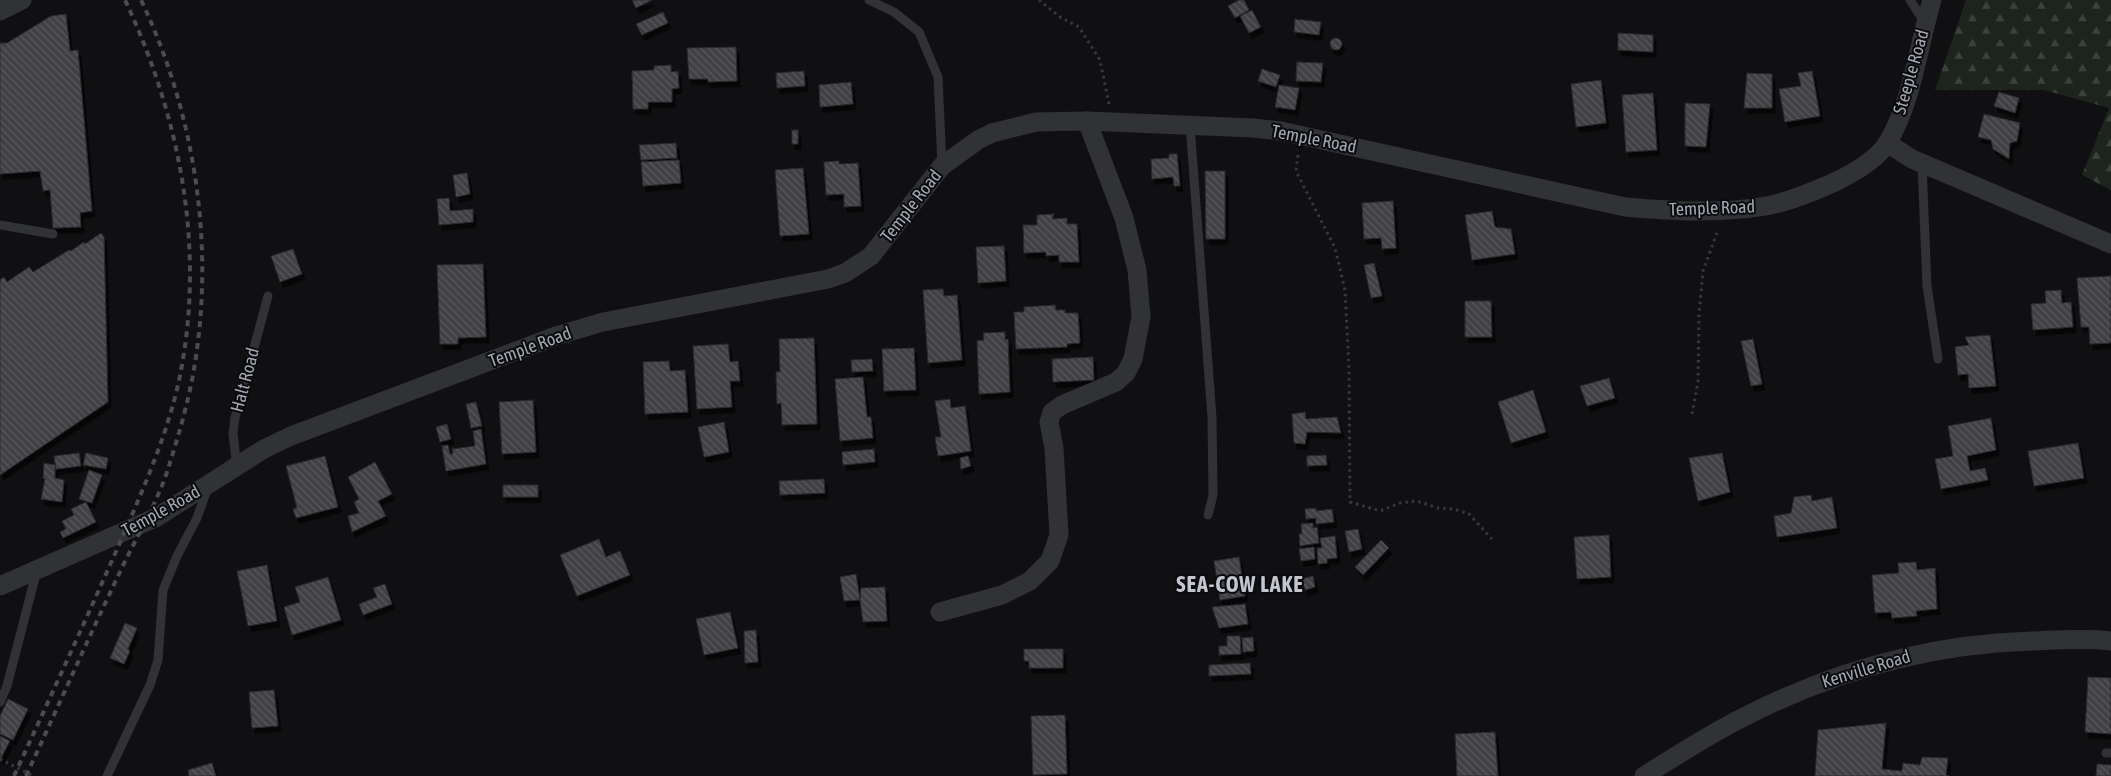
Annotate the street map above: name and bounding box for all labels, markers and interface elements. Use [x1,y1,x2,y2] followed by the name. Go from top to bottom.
[1888,27,1933,117] street label: Steeple Road
[1270,120,1358,157] street label: Temple Road
[876,165,945,246] street label: Temple Road
[1669,196,1755,219] street label: Temple Road
[486,322,574,371] street label: Temple Road
[226,345,263,414] street label: Halt Road
[118,481,203,541] street label: Temple Road
[1176,571,1304,597] district label: SEA-COW LAKE
[1819,645,1913,692] street label: Kenville Road

